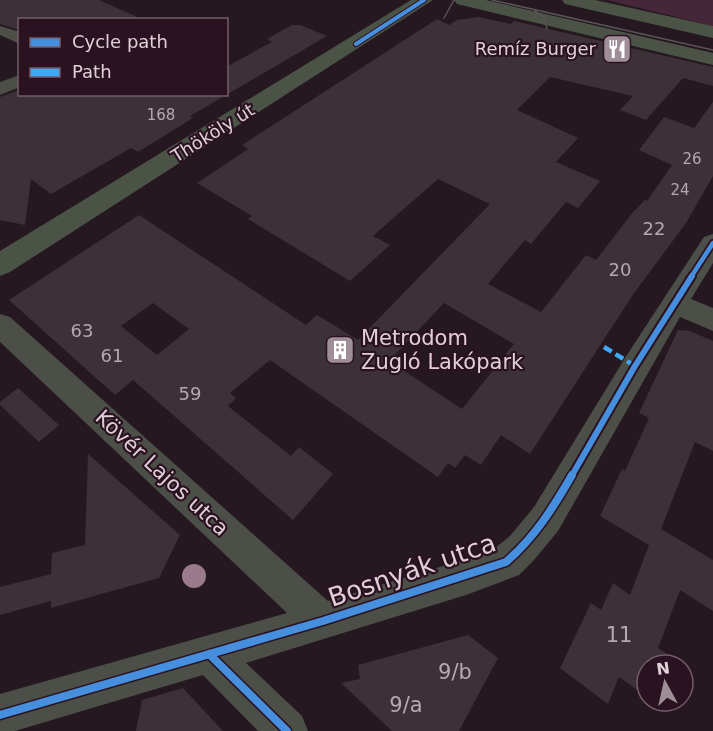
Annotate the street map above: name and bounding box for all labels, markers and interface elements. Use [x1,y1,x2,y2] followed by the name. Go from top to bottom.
[18,18,228,96] legend
[72,31,168,52] text: Cycle path
[601,33,633,65] restaurant icon: Remíz Burger
[475,38,597,59] place label: Remíz Burger
[72,61,112,82] text: Path
[166,99,258,167] street label: Thököly út
[147,106,175,124] house number: 168
[682,150,702,168] house number: 26
[670,181,690,199] house number: 24
[643,218,665,239] house number: 22
[609,259,631,280] house number: 20
[71,320,93,341] house number: 63
[361,326,524,374] place label: Metrodom Zugló Lakópark
[324,334,356,366] building icon: Metrodom Zugló Lakópark
[101,345,123,366] house number: 61
[179,383,201,404] house number: 59
[91,405,233,541] street label: Kövér Lajos utca
[324,527,500,613] street label: Bosnyák utca
[606,623,632,647] house number: 11
[635,653,695,713] north arrow
[655,658,671,679] text: N
[438,660,472,684] house number: 9/b
[389,693,423,717] house number: 9/a

